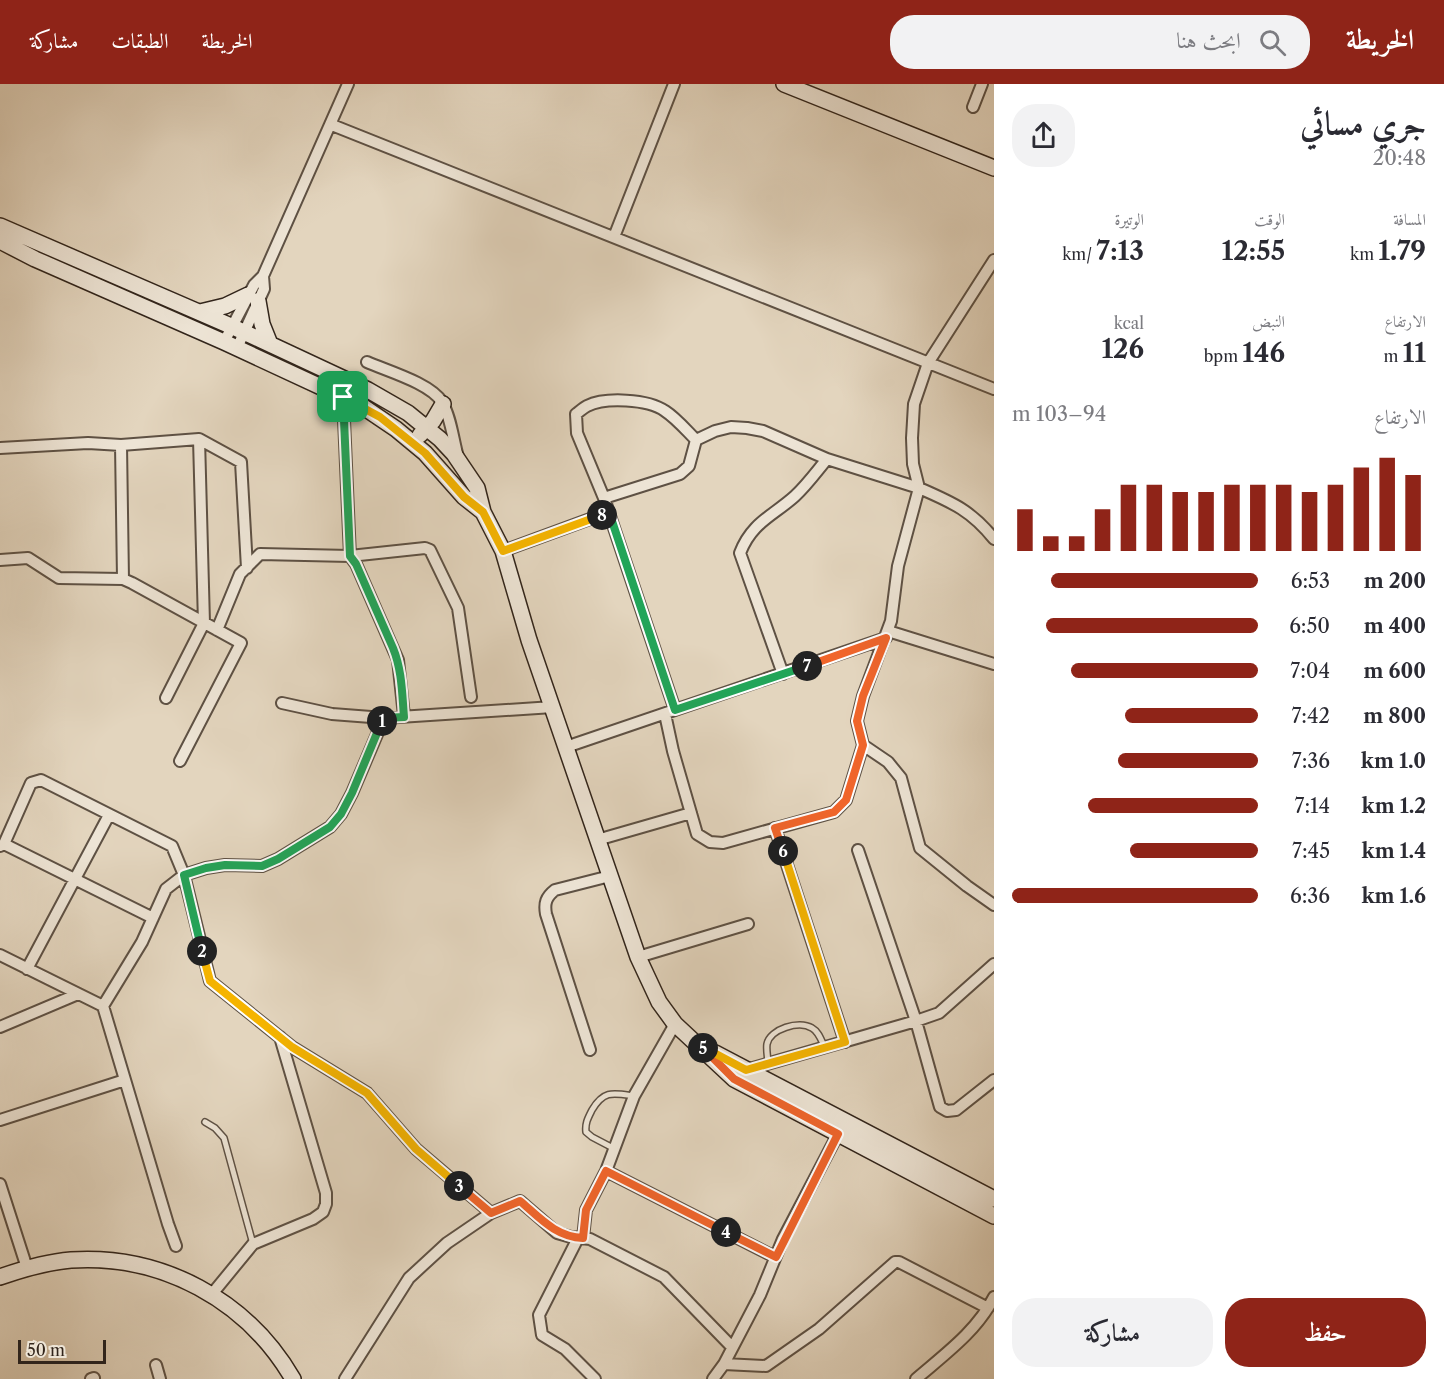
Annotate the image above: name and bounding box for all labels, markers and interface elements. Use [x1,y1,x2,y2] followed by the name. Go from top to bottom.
[890,15,1310,69] search box
[1346,22,1414,56] text: الخريطة
[1256,26,1289,59] icon: search
[1176,27,1241,54] text: ابحث هنا
[30,28,78,53] text: مشاركة
[111,28,168,53] text: الطبقات
[201,28,253,53] text: الخريطة
[1300,103,1426,144] text: جري مسائي
[1012,104,1075,167] button: share
[1373,146,1426,170] text: 20:48
[1114,209,1144,229] text: الوتيرة
[1254,209,1285,229] text: الوقت
[1393,209,1426,229] text: المسافة
[1096,235,1144,267] text: 7:13
[1222,235,1285,267] text: 12:55
[1378,235,1426,267] text: 1.79
[1062,244,1096,264] text: /km
[1350,244,1378,264] text: km
[1252,311,1285,331] text: النبض
[1384,311,1426,331] text: الارتفاع
[1114,313,1144,333] text: kcal
[1101,333,1144,365] text: 126
[1242,337,1285,369] text: 146
[1403,337,1426,369] text: 11
[1204,346,1242,366] text: bpm
[1383,346,1403,366] text: m
[317,371,368,422] pin
[326,380,359,413] icon: arrive
[1012,402,1106,426] text: 94–103 m
[1374,405,1426,429] text: الارتفاع
[587,500,617,530] pin: 8
[597,505,607,525] text: 8
[1291,569,1330,593] text: 6:53
[1364,569,1426,593] text: 200 m
[1289,614,1330,638] text: 6:50
[1364,614,1426,638] text: 400 m
[792,651,822,681] pin: 7
[803,656,811,676] text: 7
[1290,659,1330,683] text: 7:04
[1364,659,1426,683] text: 600 m
[1291,704,1330,728] text: 7:42
[1363,704,1426,728] text: 800 m
[367,706,397,736] pin: 1
[378,711,386,731] text: 1
[1292,749,1330,773] text: 7:36
[1361,749,1426,773] text: 1.0 km
[1295,794,1330,818] text: 7:14
[1362,794,1426,818] text: 1.2 km
[768,836,798,866] pin: 6
[1292,839,1330,863] text: 7:45
[1361,839,1426,863] text: 1.4 km
[778,841,788,861] text: 6
[1290,884,1330,908] text: 6:36
[1361,884,1426,908] text: 1.6 km
[187,936,217,966] pin: 2
[197,941,207,961] text: 2
[688,1033,718,1063] pin: 5
[699,1038,707,1058] text: 5
[444,1171,474,1201] pin: 3
[454,1176,464,1196] text: 3
[711,1217,741,1247] pin: 4
[721,1222,731,1242] text: 4
[1012,1298,1213,1367] button: مشاركة
[1225,1298,1426,1367] button: حفظ
[18,1337,106,1364] scale bar
[27,1340,65,1360] text: 50 m

